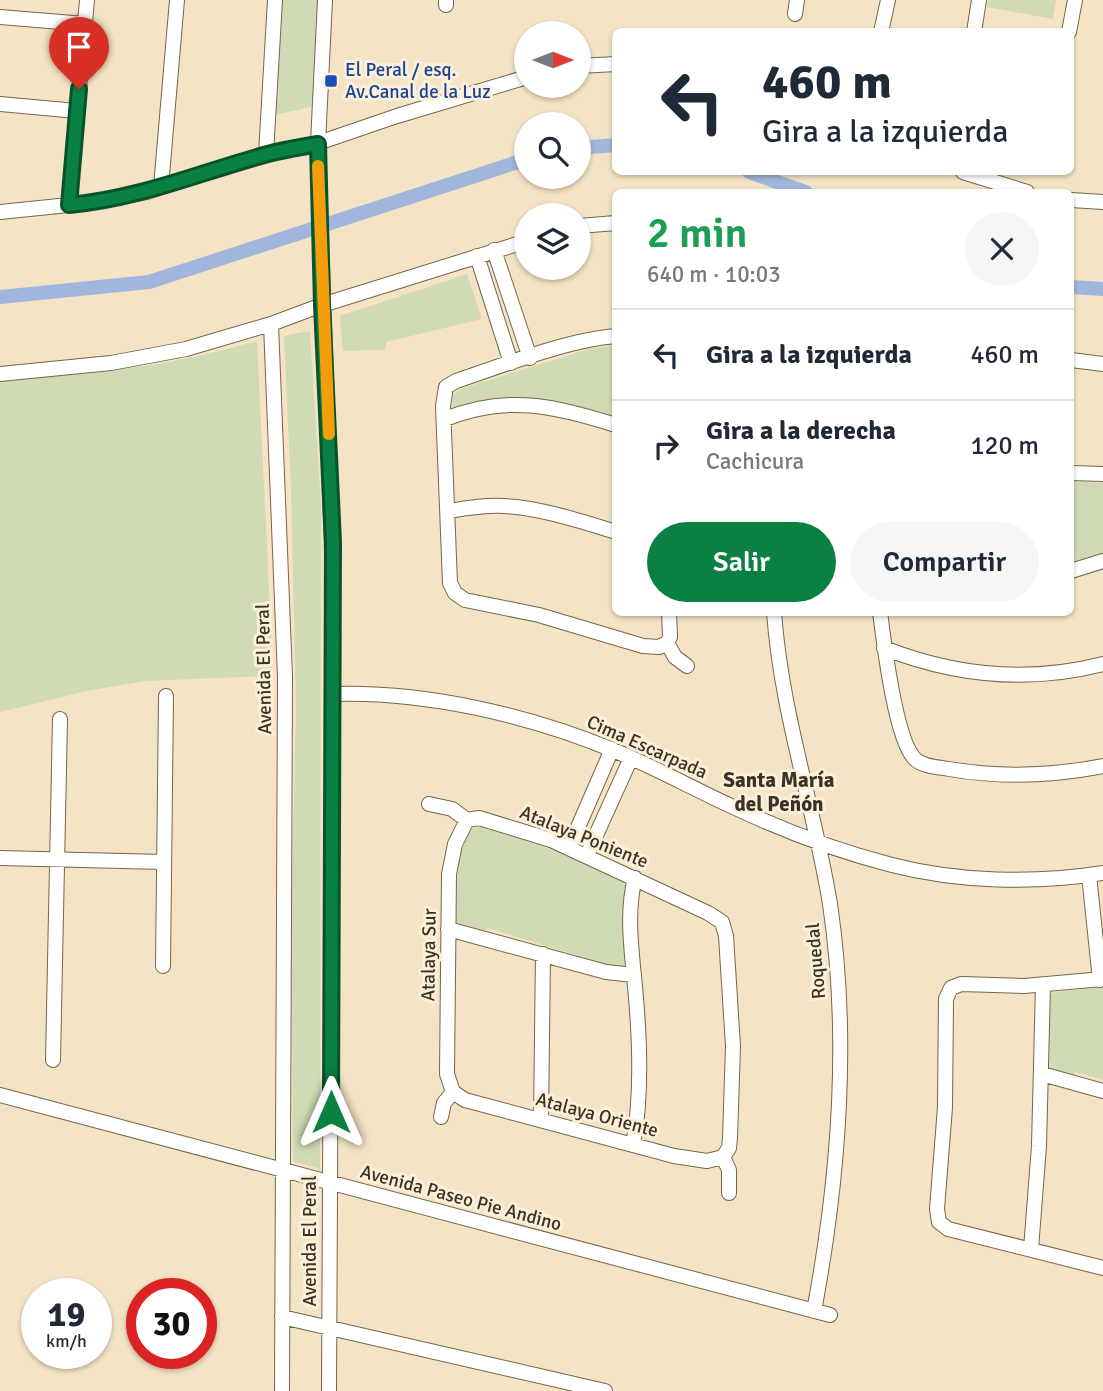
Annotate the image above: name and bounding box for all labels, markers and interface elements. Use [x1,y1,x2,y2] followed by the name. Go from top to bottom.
[49,17,109,89] pin
[514,21,592,98] north arrow
[514,21,591,280] map controls
[60,28,98,66] icon: arrive
[762,52,892,112] text: 460 m
[647,56,738,147] icon: left
[345,58,491,104] place label: El Peral / esq. Av.Canal de la Luz
[323,73,339,89] marker: El Peral / esq. Av.Canal de la Luz
[514,112,591,189] button: search
[762,112,1009,151] text: Gira a la izquierda
[514,203,591,280] button: layers
[647,208,748,259] text: 2 min
[965,212,1039,286] button: close
[647,260,781,289] text: 640 m · 10:03
[647,336,685,374] icon: left
[706,339,912,371] text: Gira a la izquierda
[970,339,1039,371] text: 460 m
[706,415,896,447] text: Gira a la derecha
[647,427,685,465] icon: right
[970,430,1039,462] text: 120 m
[706,447,804,476] text: Cachicura
[647,522,836,602] button: Salir
[850,522,1039,602] button: Compartir
[251,603,277,735] street label: Avenida El Peral
[583,710,711,784] street label: Cima Escarpada
[723,767,835,817] district label: Santa María del Peñón
[516,800,652,874] street label: Atalaya Poniente
[416,908,442,1002] street label: Atalaya Sur
[801,922,831,1000] street label: Roquedal
[294,1075,368,1149] position arrow
[533,1087,661,1143] street label: Atalaya Oriente
[358,1160,564,1236] street label: Avenida Paseo Pie Andino
[298,1176,322,1306] street label: Avenida El Peral
[126,1278,217,1369] speed limit sign: 30
[48,1293,85,1336] text: 19
[46,1330,87,1352] text: km/h

